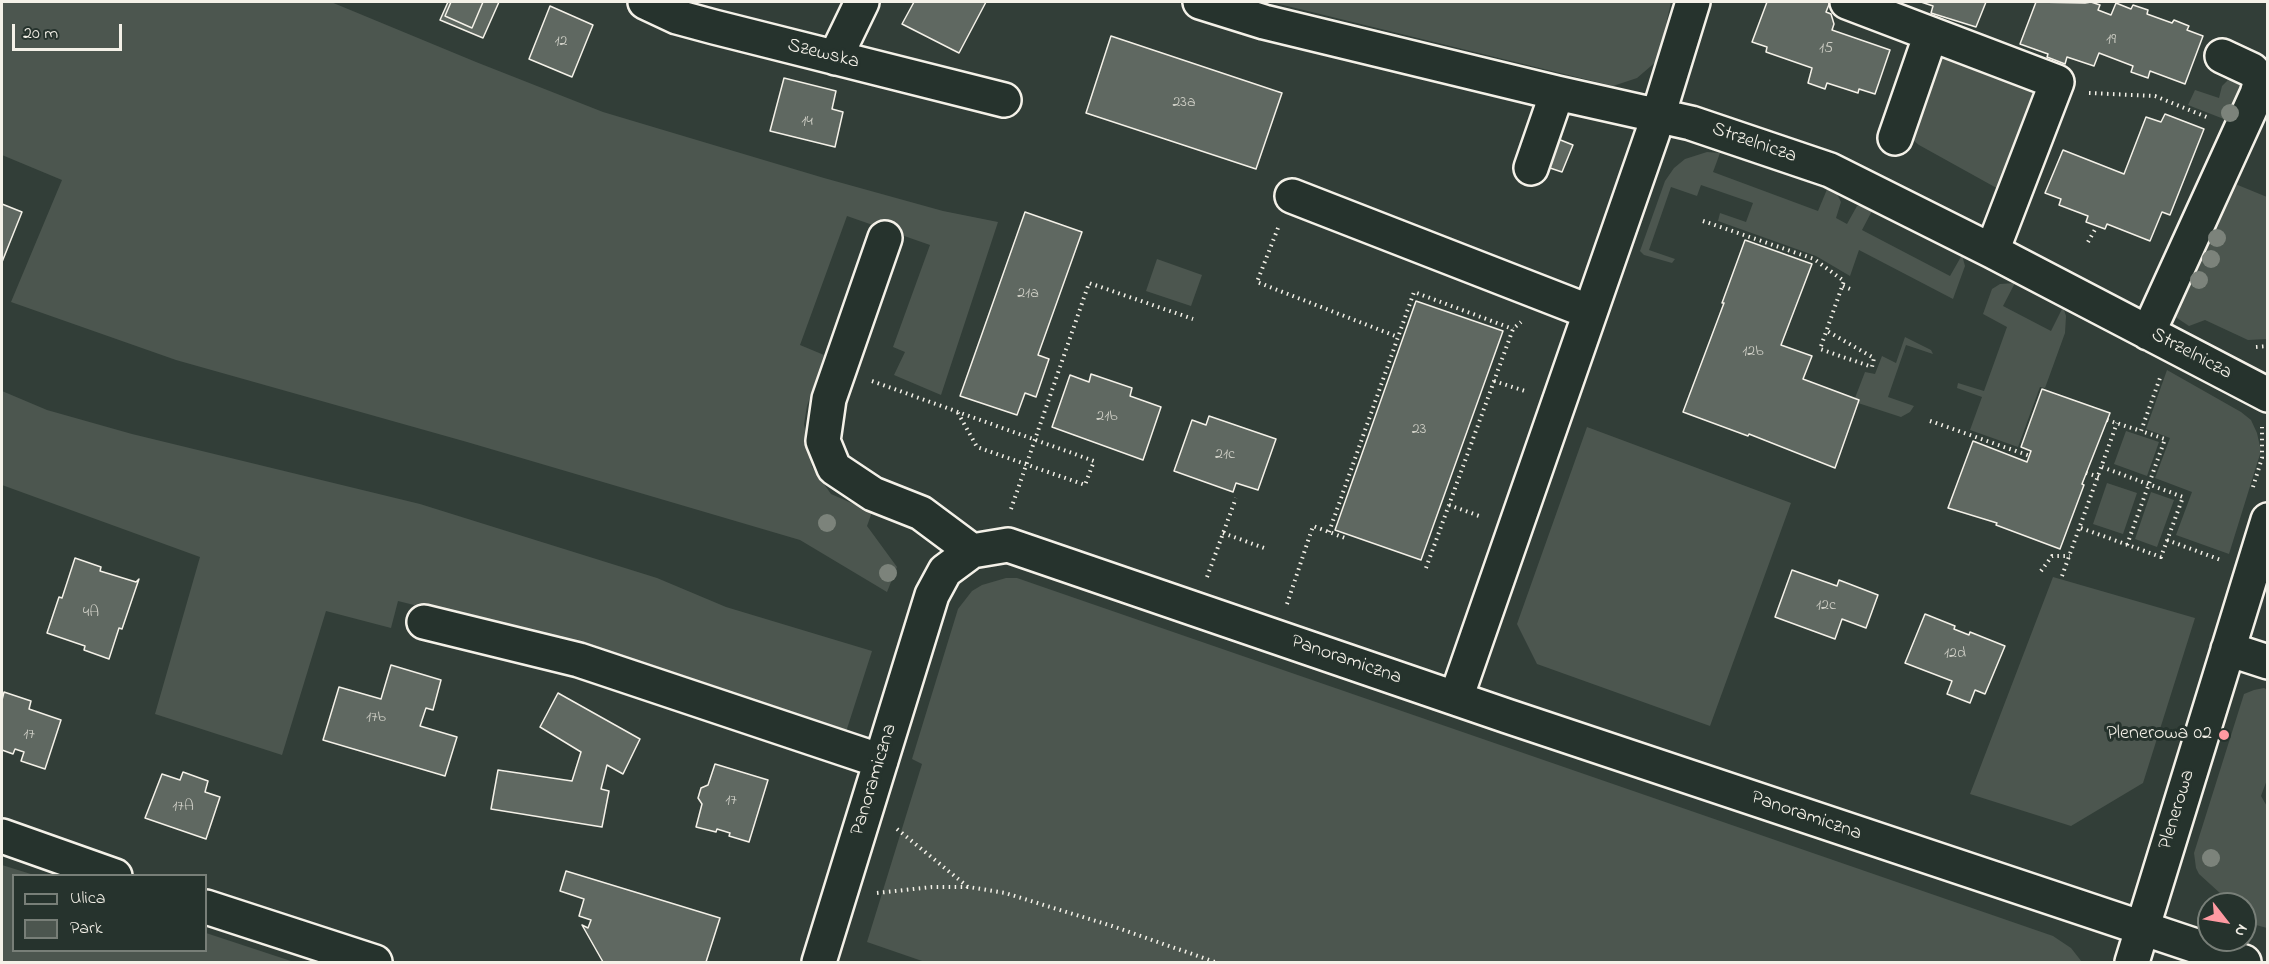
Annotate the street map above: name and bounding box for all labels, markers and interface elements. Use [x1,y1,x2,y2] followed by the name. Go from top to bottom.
[15,12,124,50] scale bar
[23,21,58,47] text: 20 m
[2106,30,2116,50] house number: 19
[554,32,568,52] house number: 12
[785,35,861,75] street label: Szewska
[1819,39,1833,59] house number: 15
[1172,93,1196,113] house number: 23a
[801,112,813,132] house number: 14
[1708,118,1800,170] street label: Strzelnicza
[1017,284,1039,304] house number: 21a
[2147,324,2235,386] street label: Strzelnicza
[1742,342,1764,362] house number: 12b
[1096,407,1118,427] house number: 21b
[1412,420,1426,440] house number: 23
[1215,445,1235,465] house number: 21c
[1816,596,1836,616] house number: 12c
[83,603,99,623] house number: 4A
[1287,631,1405,691] street label: Panoramiczna
[1944,644,1966,664] house number: 12d
[366,708,386,728] house number: 17b
[847,721,903,839] street label: Panoramiczna
[2106,723,2212,747] place label: Plenerowa 02
[23,725,35,745] house number: 17
[2217,728,2231,742] marker: Plenerowa 02
[2155,767,2201,853] street label: Plenerowa
[1747,787,1865,847] street label: Panoramiczna
[725,791,737,811] house number: 17
[172,797,194,817] house number: 17A
[12,874,207,952] legend
[70,886,105,912] text: Ulica
[2197,892,2257,952] north arrow
[70,916,103,942] text: Park
[2228,919,2254,941] text: N

